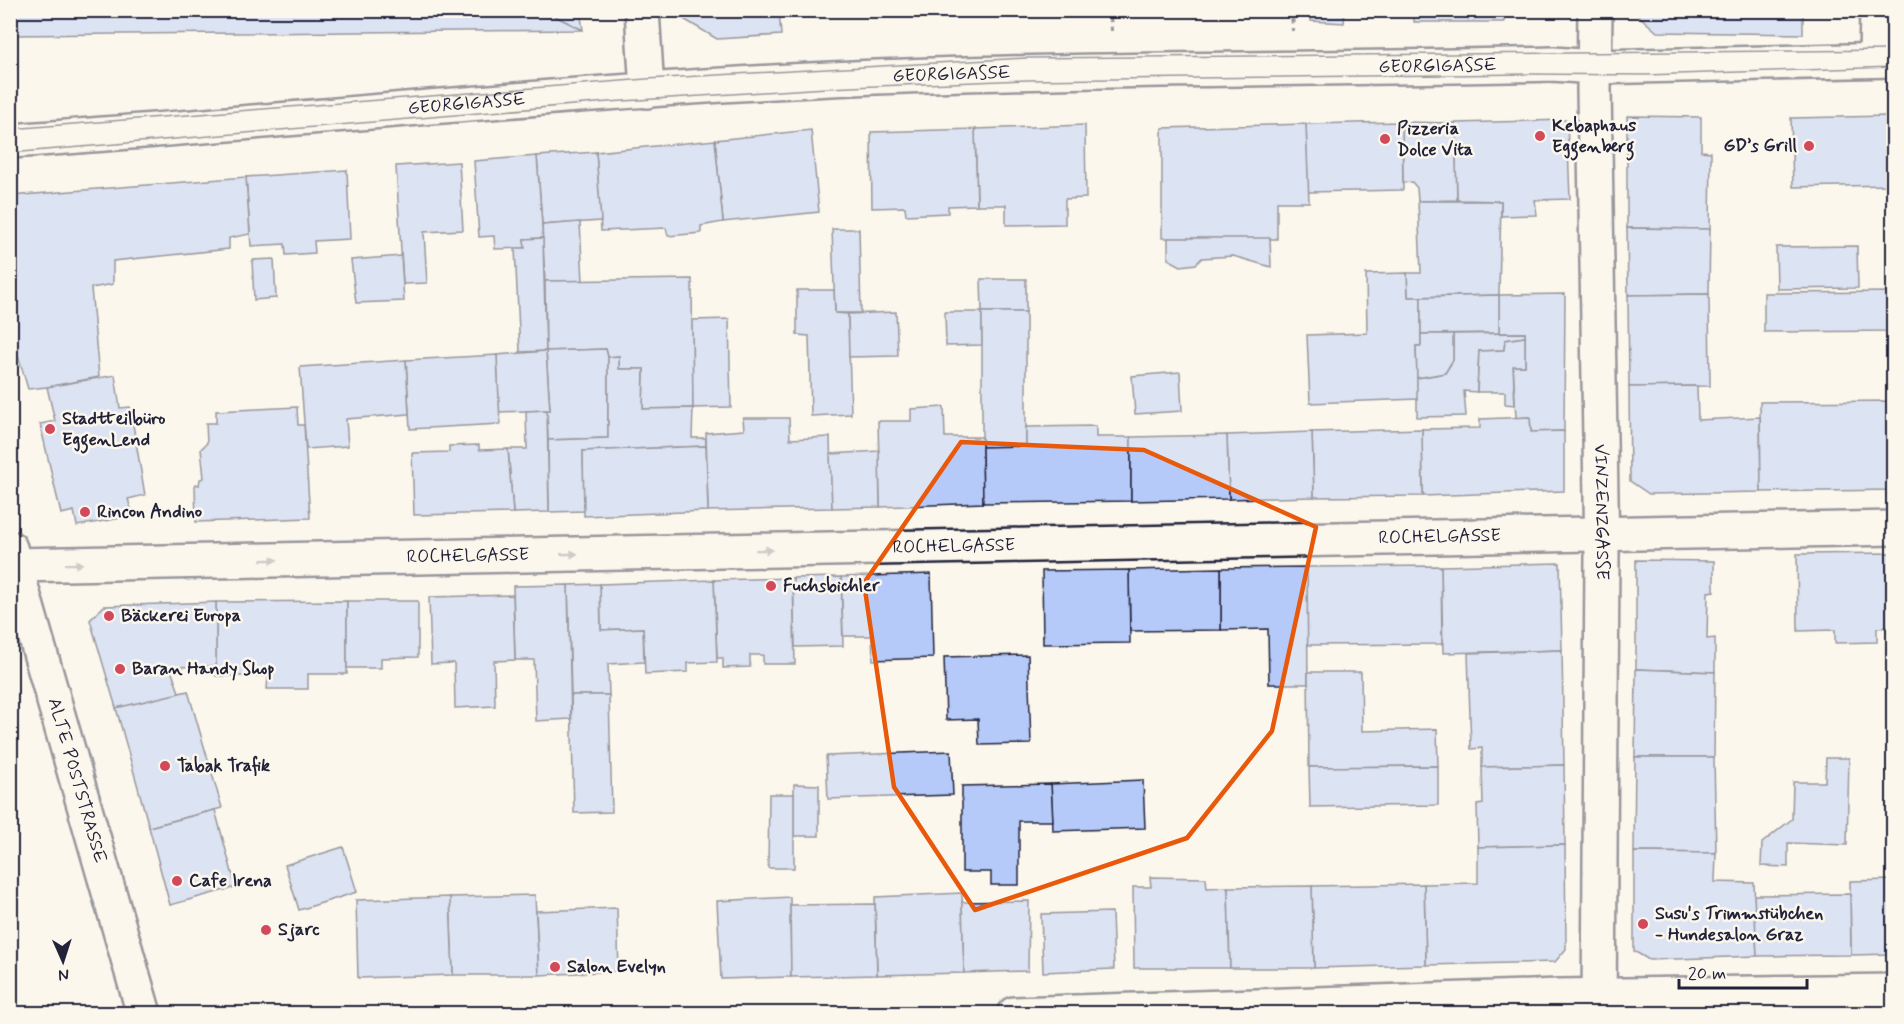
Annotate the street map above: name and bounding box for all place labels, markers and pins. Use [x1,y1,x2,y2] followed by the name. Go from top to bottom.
[1552,114,1636,161] place label: Kebaphaus Eggenberg
[1397,117,1473,162] place label: Pizzeria Dolce Vita
[1533,129,1547,143] marker: Kebaphaus Eggenberg
[1378,132,1392,146] marker: Pizzeria Dolce Vita
[1724,134,1798,158] place label: GD’s Grill
[1802,139,1816,153] marker: GD’s Grill
[62,407,166,454] place label: Stadtteilbüro EggenLend
[43,422,57,436] marker: Stadtteilbüro EggenLend
[97,500,202,524] place label: Rincon Andino
[78,505,92,519] marker: Rincon Andino
[783,574,880,598] place label: Fuchsbichler
[764,579,778,593] marker: Fuchsbichler
[121,604,241,628] place label: Bäckerei Europa
[102,609,116,623] marker: Bäckerei Europa
[132,657,275,681] place label: Baran Handy Shop
[113,662,127,676] marker: Baran Handy Shop
[177,754,270,778] place label: Tabak Trafik
[158,759,172,773] marker: Tabak Trafik
[189,869,272,893] place label: Cafe Irena
[170,874,184,888] marker: Cafe Irena
[1655,902,1823,947] place label: Susu's Trimmstübchen - Hundesalon Graz
[1636,917,1650,931] marker: Susu's Trimmstübchen - Hundesalon Graz
[278,918,320,942] place label: Sjarc
[259,923,273,937] marker: Sjarc
[567,955,666,979] place label: Salon Evelyn
[548,960,562,974] marker: Salon Evelyn

